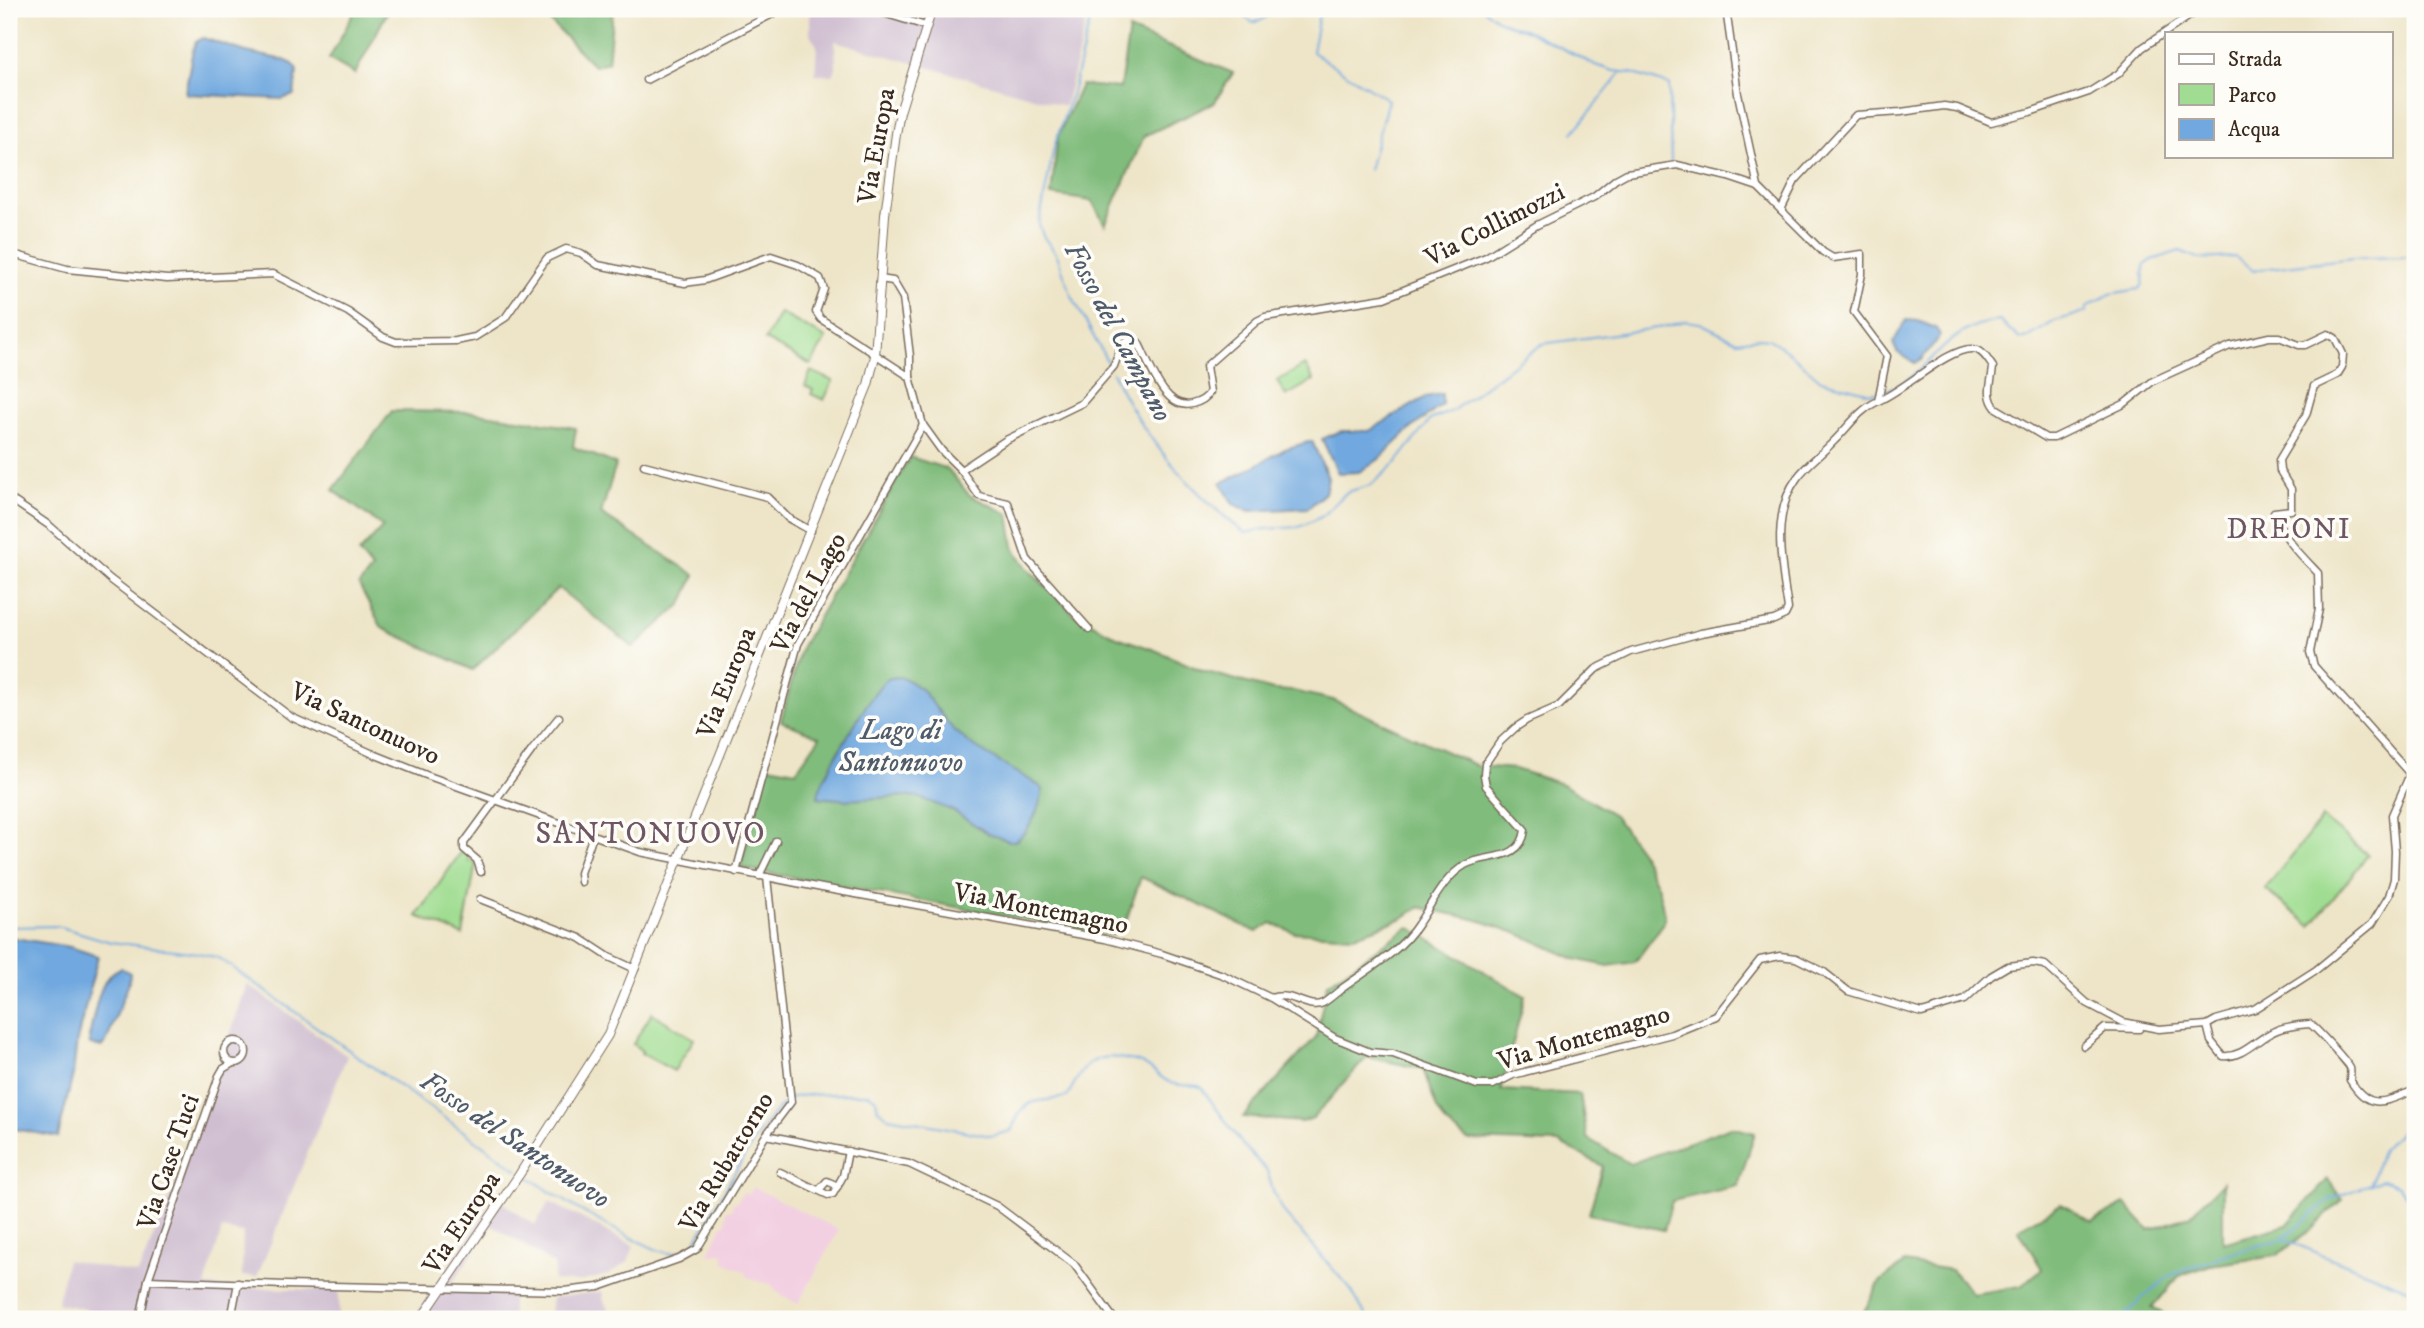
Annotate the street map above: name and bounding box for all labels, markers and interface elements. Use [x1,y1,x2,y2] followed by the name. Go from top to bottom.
[2165,32,2392,158] legend
[2228,47,2282,73] text: Strada
[2228,83,2276,109] text: Parco
[850,86,903,207] street label: Via Europa
[2228,117,2280,143] text: Acqua
[1418,176,1571,275] street label: Via Collimozzi
[1056,236,1180,428] water label: Fosso del Campano
[2226,512,2352,547] district label: DREONI
[763,527,855,660] street label: Via del Lago
[689,623,764,744] street label: Via Europa
[284,675,445,773] street label: Via Santonuovo
[838,713,963,780] water label: Lago di Santonuovo
[535,816,767,853] district label: SANTONUOVO
[950,876,1131,942] street label: Via Montemagno
[1493,998,1674,1079] street label: Via Montemagno
[413,1064,617,1216] water label: Fosso del Santonuovo
[672,1086,782,1239] street label: Via Rubattorno
[130,1090,208,1235] street label: Via Case Tuci
[415,1165,508,1282] street label: Via Europa

